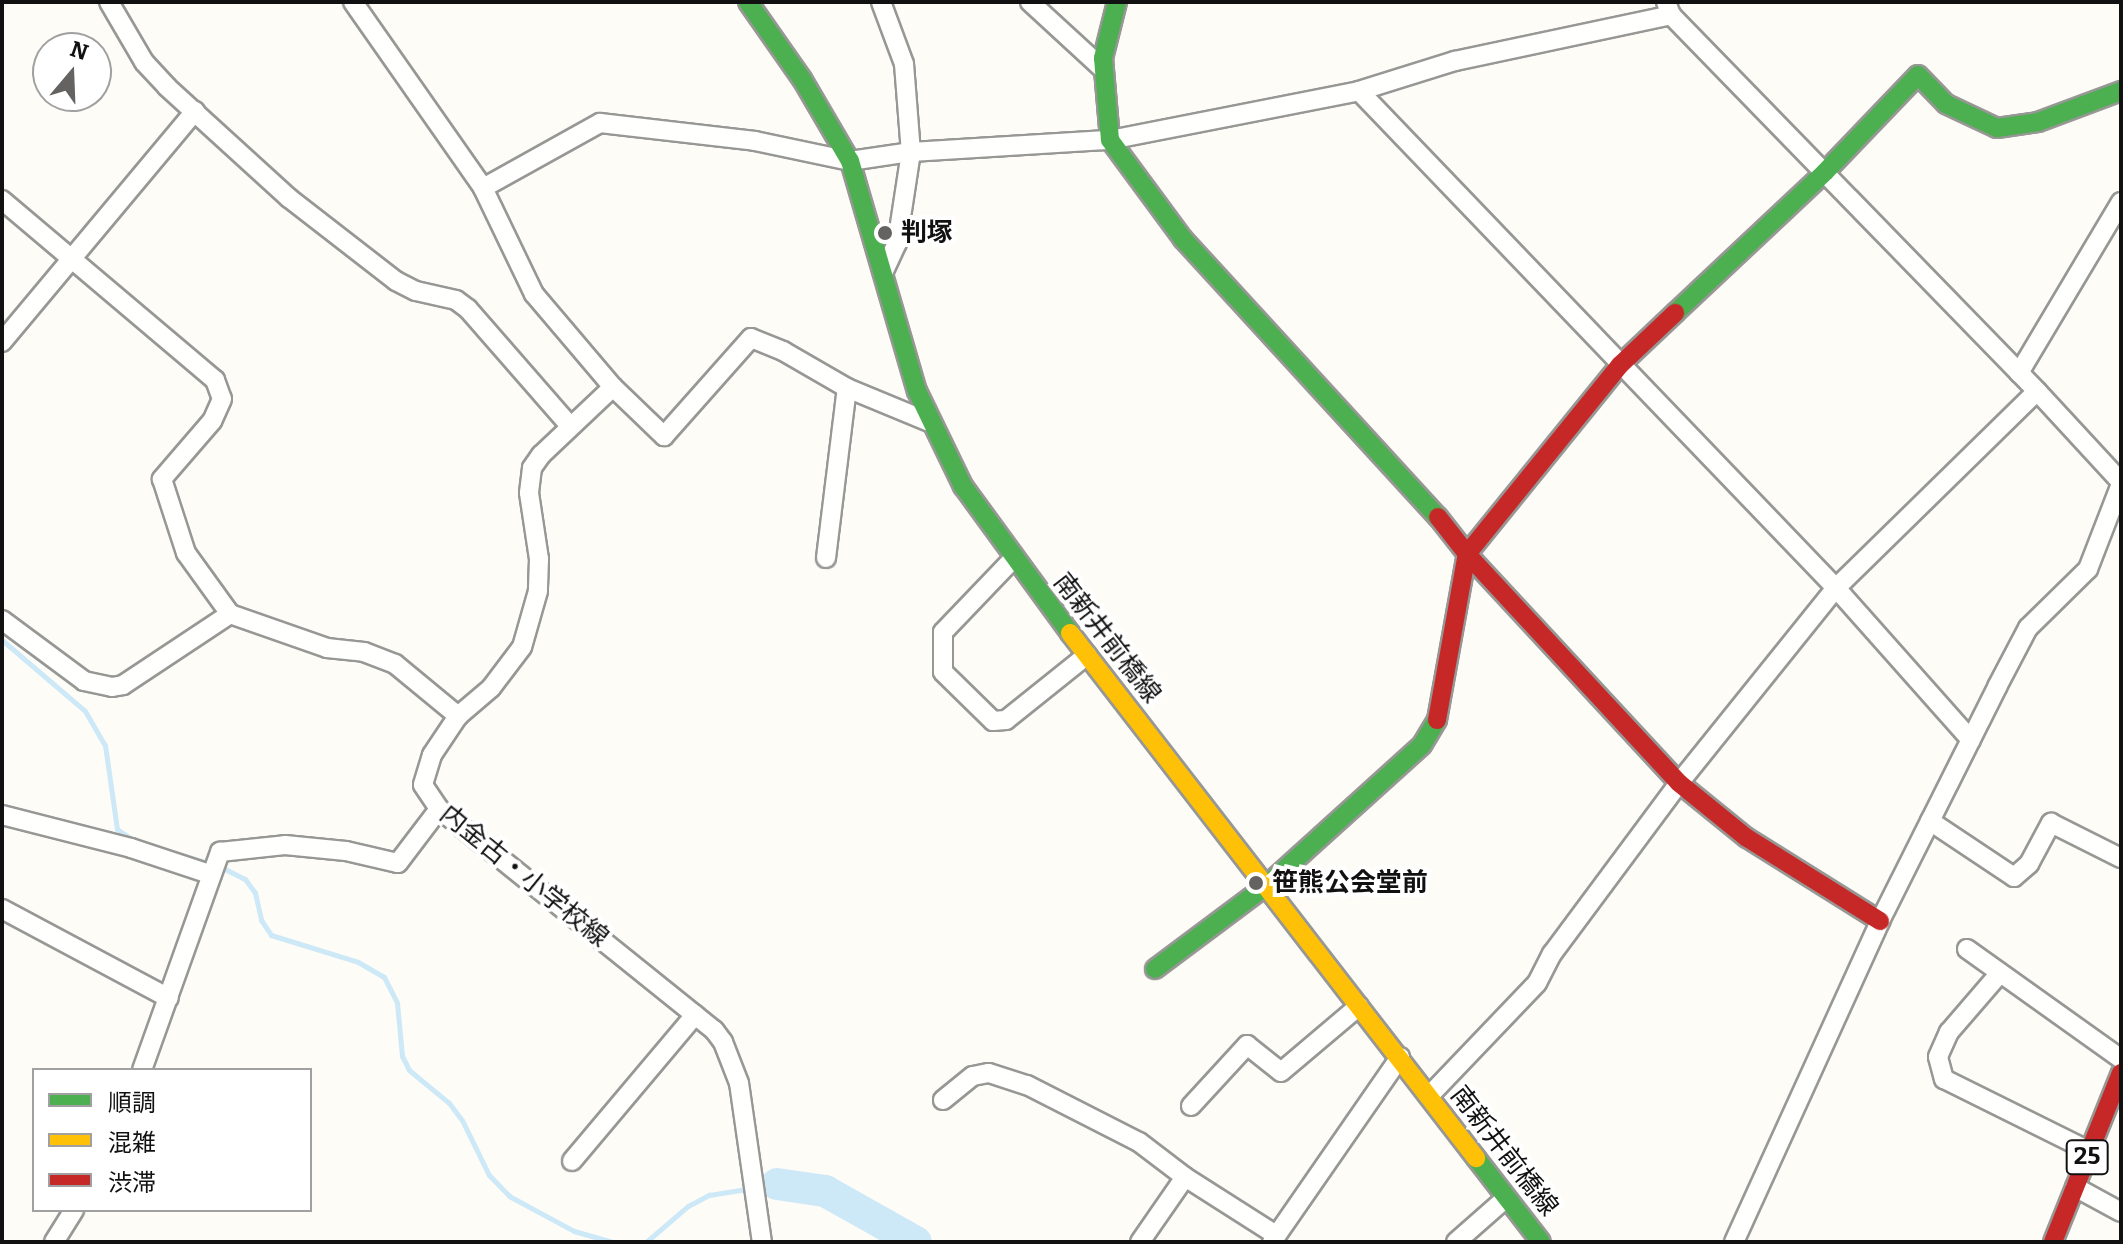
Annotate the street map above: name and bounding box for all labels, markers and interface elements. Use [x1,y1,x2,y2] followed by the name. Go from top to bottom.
[32,32,112,112] north arrow
[67,35,92,66] text: N
[901,217,953,249] place label: 判塚
[876,224,894,242] marker: 判塚
[1047,567,1167,709] street label: 南新井前橋線
[433,798,615,954] street label: 内金古・小学校線
[1272,867,1428,899] place label: 笹熊公会堂前
[1247,874,1265,892] marker: 笹熊公会堂前
[32,1068,312,1212] legend
[1444,1080,1564,1222] street label: 南新井前橋線
[108,1089,156,1117] text: 順調
[108,1129,156,1157] text: 混雑
[2065,1137,2109,1177] road number: 25
[108,1169,156,1197] text: 渋滞

